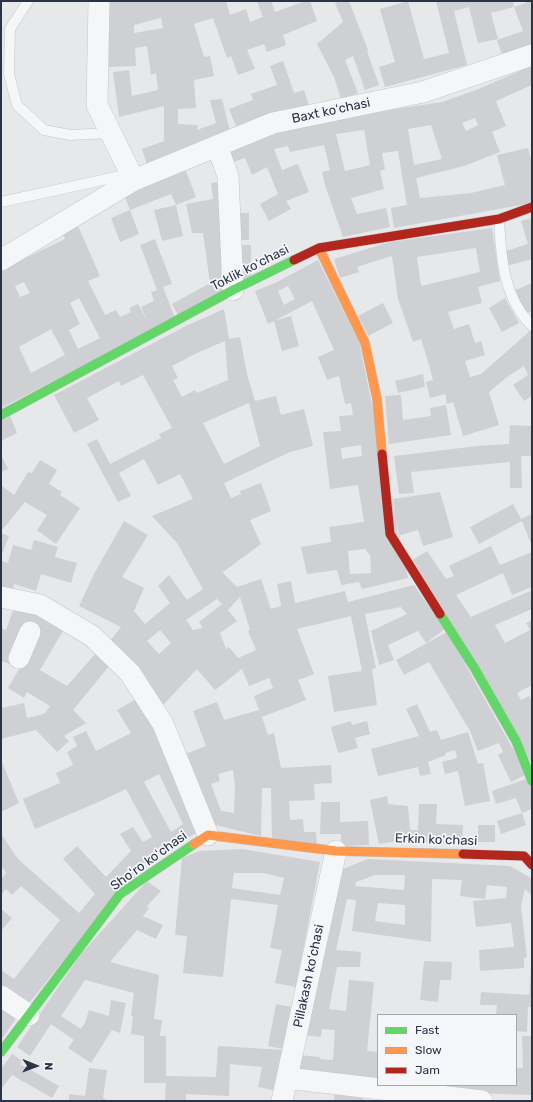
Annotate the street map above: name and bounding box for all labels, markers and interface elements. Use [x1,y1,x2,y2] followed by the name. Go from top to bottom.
[290,95,372,127] street label: Baxt koʻchasi
[208,242,292,294] street label: Toklik koʻchasi
[108,828,190,894] street label: Shoʻro koʻchasi
[394,831,478,849] street label: Erkin koʻchasi
[290,923,328,1029] street label: Pillakash koʻchasi
[377,1014,517,1086] legend
[415,1023,439,1037] text: Fast
[415,1043,442,1057] text: Slow
[16,1046,56,1086] north arrow
[42,1062,55,1070] text: N
[415,1063,440,1077] text: Jam

